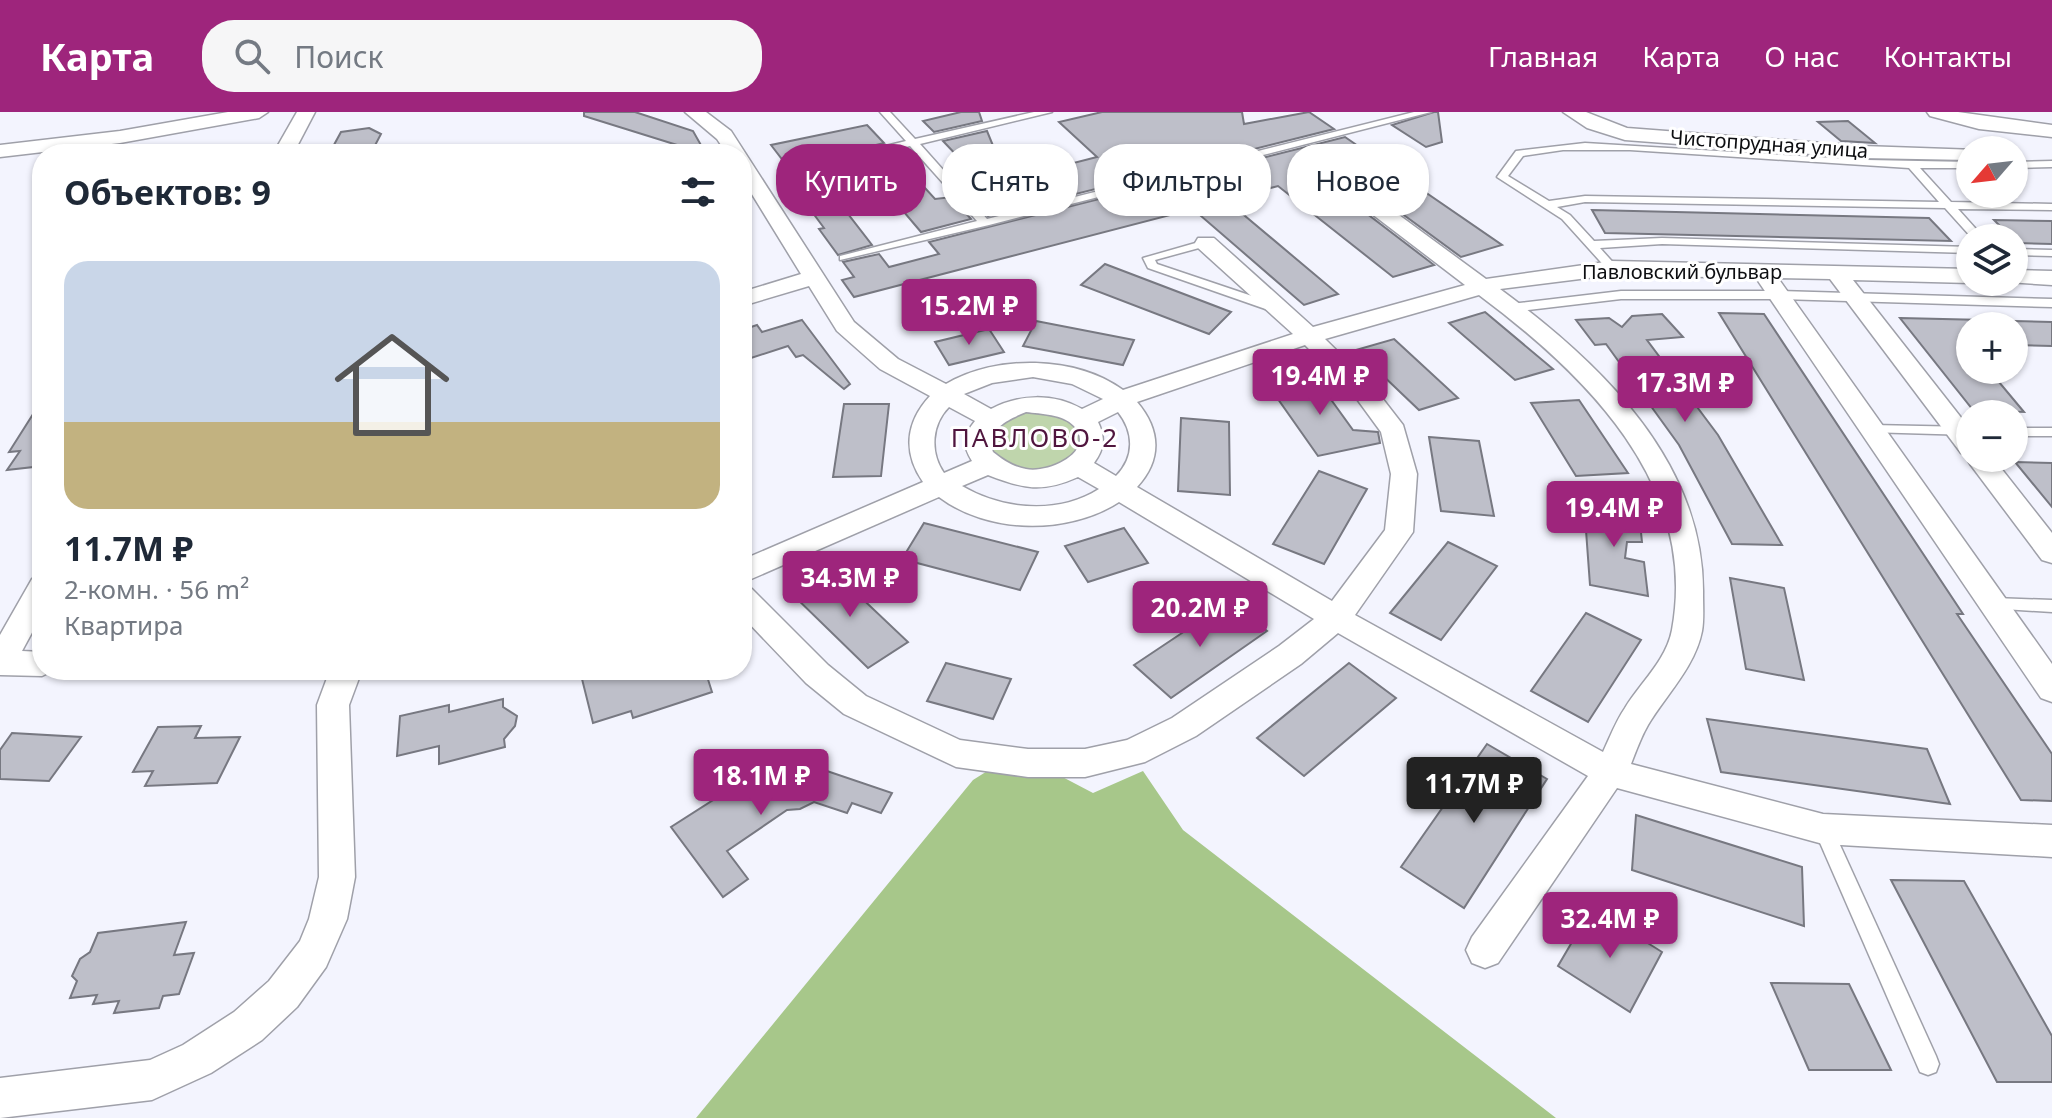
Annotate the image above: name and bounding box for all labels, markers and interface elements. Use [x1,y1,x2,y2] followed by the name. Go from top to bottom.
[202,20,762,92] search box
[40,30,154,82] text: Карта
[230,34,274,78] icon: search
[294,36,383,77] text: Поиск
[1488,37,1598,75] text: Главная
[1642,37,1720,75] text: Карта
[1764,37,1840,75] text: О нас
[1884,37,2012,75] text: Контакты
[1669,123,1869,164] street label: Чистопрудная улица
[1956,136,2028,208] north arrow
[1956,136,2028,472] map controls
[776,144,926,216] chip: Купить
[942,144,1078,216] chip: Снять
[1094,144,1271,216] chip: Фильтры
[1287,144,1429,216] chip: Новое
[64,169,271,215] text: Объектов: 9
[676,170,720,214] icon: filters
[1956,224,2028,296] button: layers
[1582,258,1782,285] street label: Павловский бульвар
[895,279,1043,347] pin: 15.2M ₽
[920,287,1018,323] text: 15.2M ₽
[1956,312,2028,384] button: +
[320,313,464,457] icon: home
[1246,349,1394,417] pin: 19.4M ₽
[1611,356,1759,424] pin: 17.3M ₽
[1271,357,1369,393] text: 19.4M ₽
[1636,364,1734,400] text: 17.3M ₽
[1956,400,2028,472] button: −
[951,419,1119,455] district label: ПАВЛОВО-2
[1540,481,1688,549] pin: 19.4M ₽
[1565,489,1663,525] text: 19.4M ₽
[64,525,193,571] text: 11.7M ₽
[776,551,924,619] pin: 34.3M ₽
[801,559,899,595] text: 34.3M ₽
[64,571,249,607] text: 2-комн. · 56 m²
[1126,581,1274,649] pin: 20.2M ₽
[1151,589,1249,625] text: 20.2M ₽
[64,607,183,643] text: Квартира
[687,749,835,817] pin: 18.1M ₽
[712,757,810,793] text: 18.1M ₽
[1400,757,1548,825] pin: 11.7M ₽
[1425,765,1523,801] text: 11.7M ₽
[1536,892,1684,960] pin: 32.4M ₽
[1561,900,1659,936] text: 32.4M ₽

